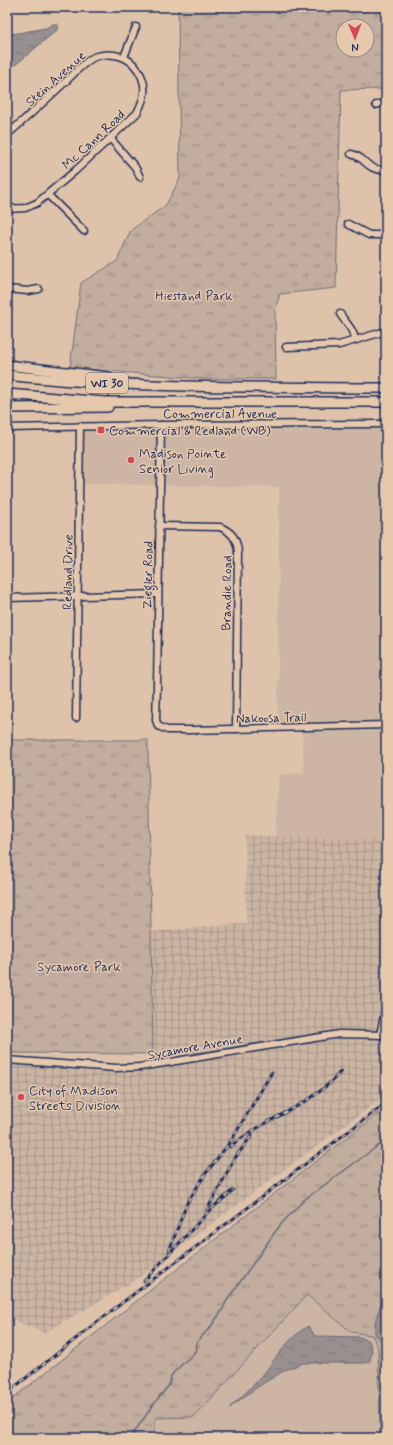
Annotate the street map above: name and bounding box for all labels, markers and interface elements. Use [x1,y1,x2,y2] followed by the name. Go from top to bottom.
[335,18,375,58] north arrow
[351,40,359,54] text: N
[22,47,90,111] street label: Stein Avenue
[59,107,129,174] street label: Mc Cann Road
[155,288,233,305] park label: Hiestand Park
[86,373,128,393] road number: WI 30
[163,406,277,423] street label: Commercial Avenue
[109,423,271,440] place label: Commercial & Redland (WB)
[96,425,106,435] marker: Commercial & Redland (WB)
[139,446,226,478] place label: Madison Pointe Senior Living
[126,455,136,465] marker: Madison Pointe Senior Living
[59,534,78,610] street label: Redland Drive
[139,541,160,609] street label: Ziegler Road
[218,555,237,631] street label: Brandie Road
[236,709,307,728] street label: Nakoosa Trail
[37,959,121,976] park label: Sycamore Park
[146,1031,244,1064] street label: Sycamore Avenue
[29,1083,121,1115] place label: City of Madison Streets Division
[16,1092,26,1102] marker: City of Madison Streets Division

